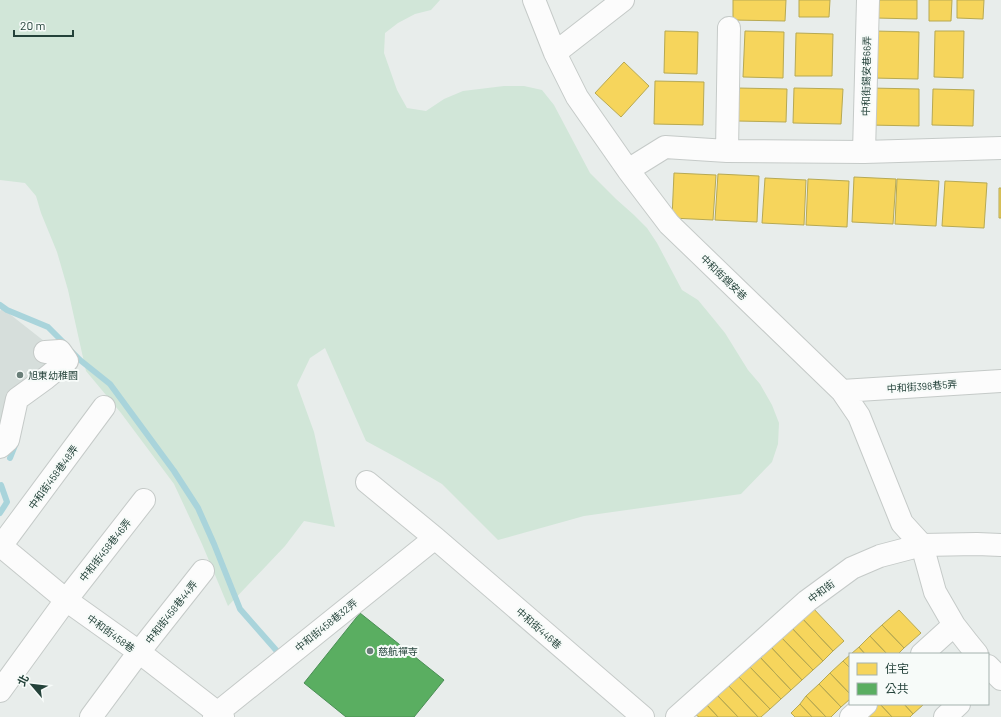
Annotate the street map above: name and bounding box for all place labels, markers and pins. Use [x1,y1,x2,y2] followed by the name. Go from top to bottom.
[28,369,78,381] place label: 旭東幼稚園
[15,370,25,380] marker: 旭東幼稚園
[378,645,418,657] place label: 慈航禪寺
[365,646,375,656] marker: 慈航禪寺

